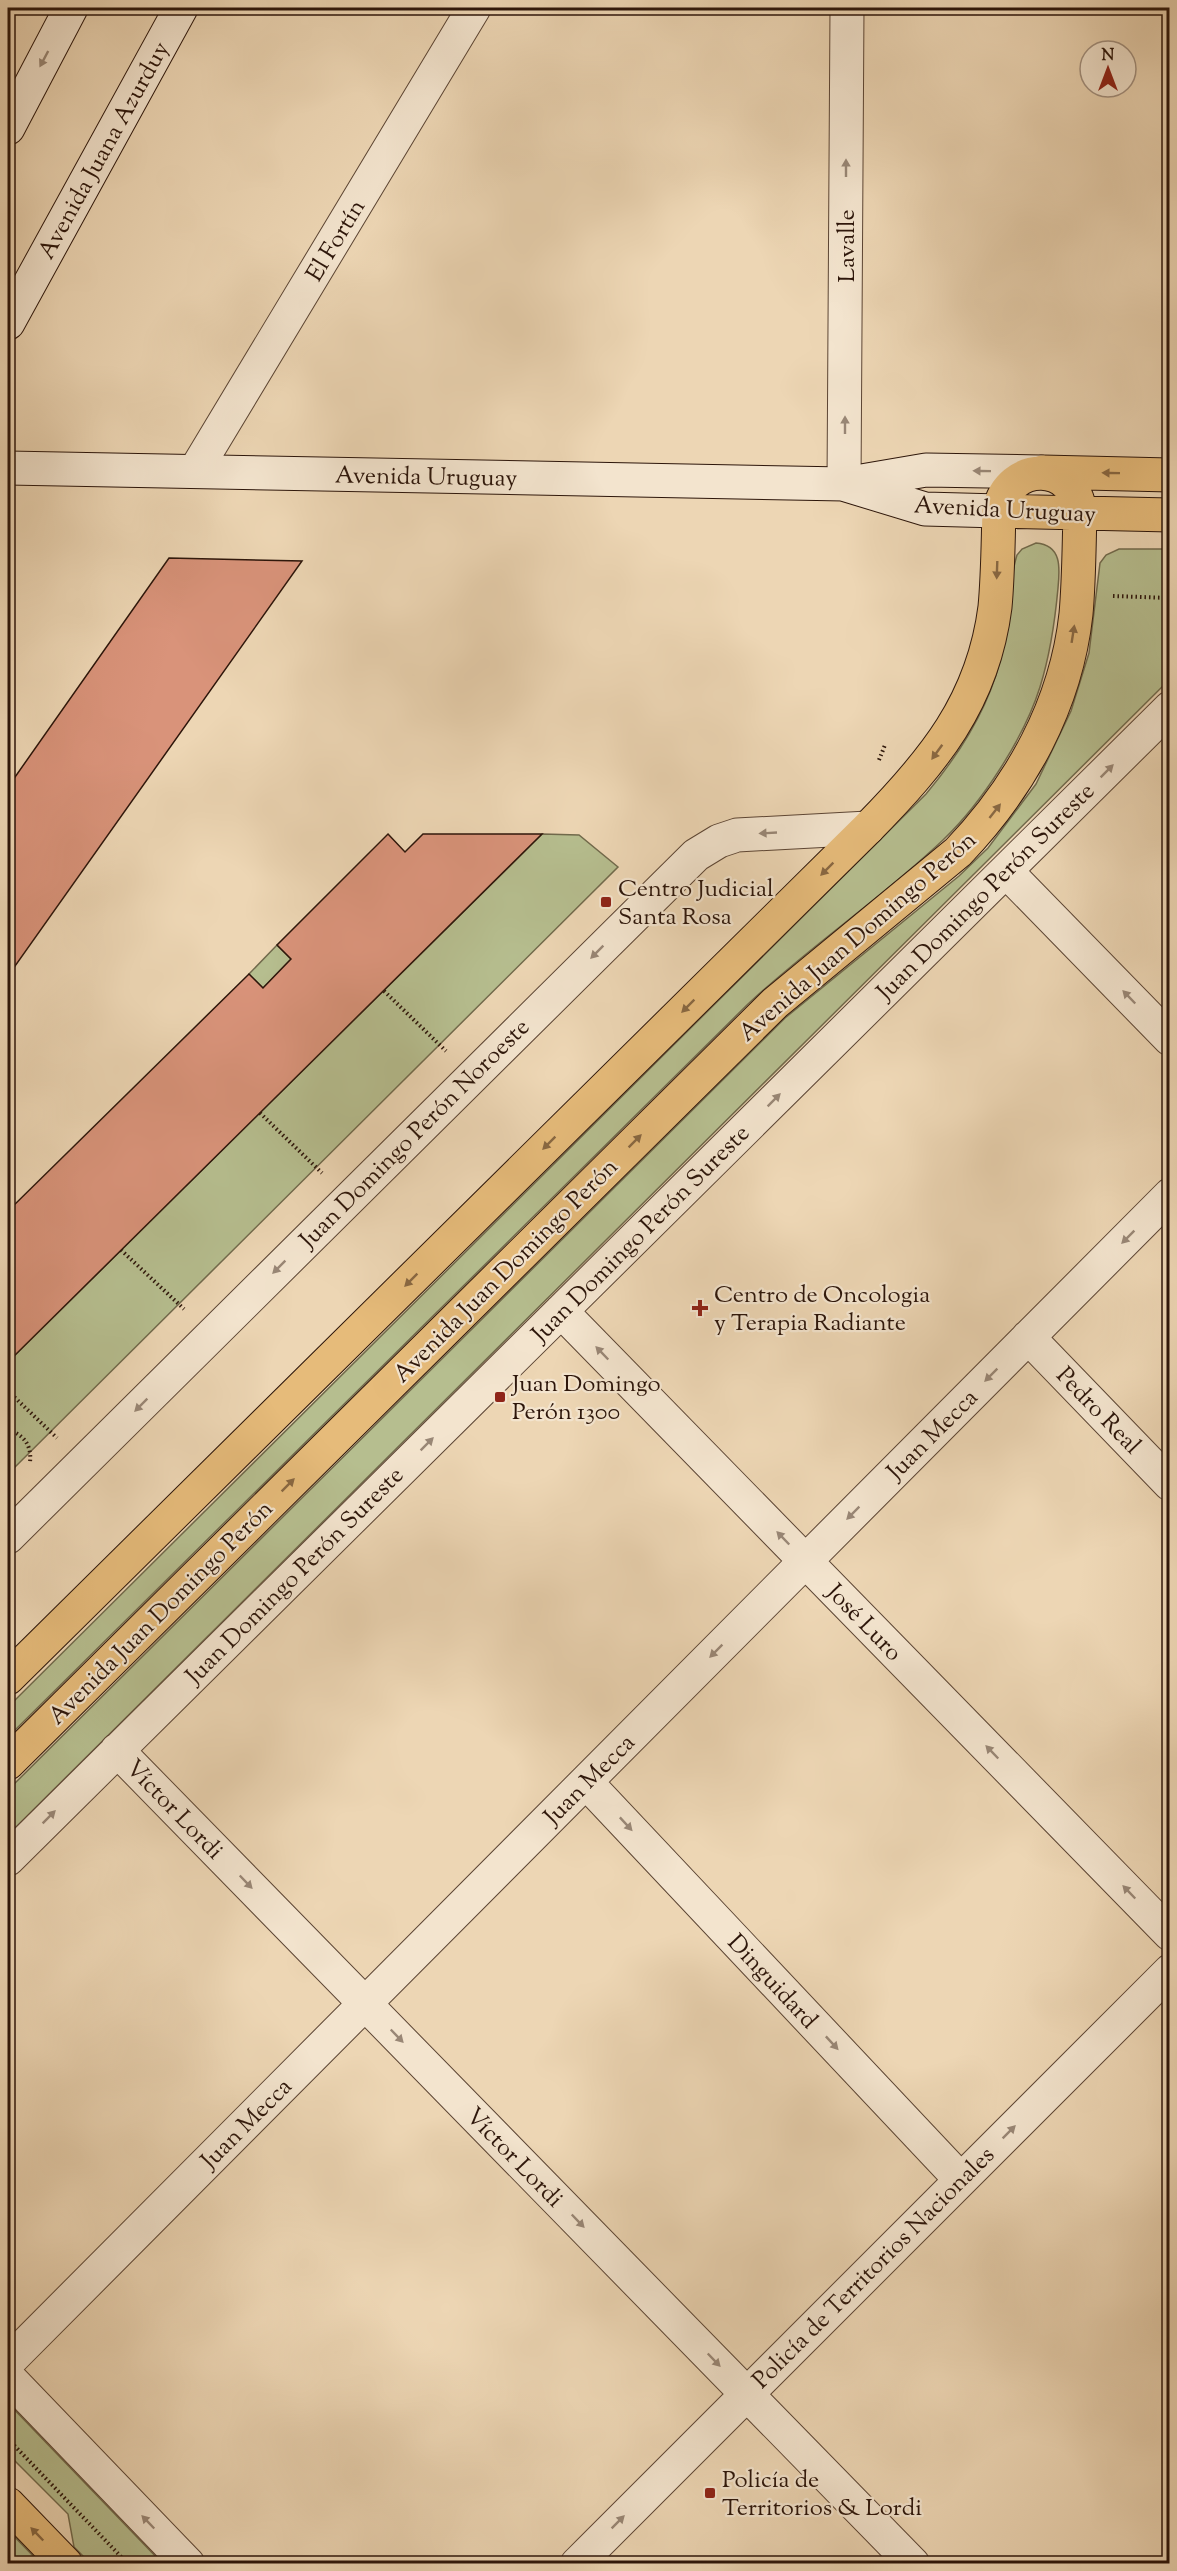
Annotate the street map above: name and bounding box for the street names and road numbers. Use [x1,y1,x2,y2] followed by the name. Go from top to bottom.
[31,36,179,266] street label: Avenida Juana Azurduy
[299,193,375,289] street label: El Fortín
[831,209,865,283] street label: Lavalle
[334,459,518,497] street label: Avenida Uruguay
[913,489,1097,533] street label: Avenida Uruguay
[868,776,1103,1010] street label: Juan Domingo Perón Sureste
[732,824,985,1051] street label: Avenida Juan Domingo Perón
[291,1012,538,1258] street label: Juan Domingo Perón Noroeste
[523,1118,758,1352] street label: Juan Domingo Perón Sureste
[386,1151,626,1391] street label: Avenida Juan Domingo Perón
[1047,1360,1148,1463] street label: Pedro Real
[879,1382,987,1490] street label: Juan Mecca
[177,1460,412,1694] street label: Juan Domingo Perón Sureste
[41,1493,281,1733] street label: Avenida Juan Domingo Perón
[817,1576,909,1670] street label: José Luro
[536,1727,644,1835] street label: Juan Mecca
[117,1753,230,1868] street label: Víctor Lordi
[719,1927,825,2038] street label: Dinguidard
[193,2071,301,2179] street label: Juan Mecca
[457,2101,570,2216] street label: Víctor Lordi
[746,2140,1003,2397] street label: Policía de Territorios Nacionales

